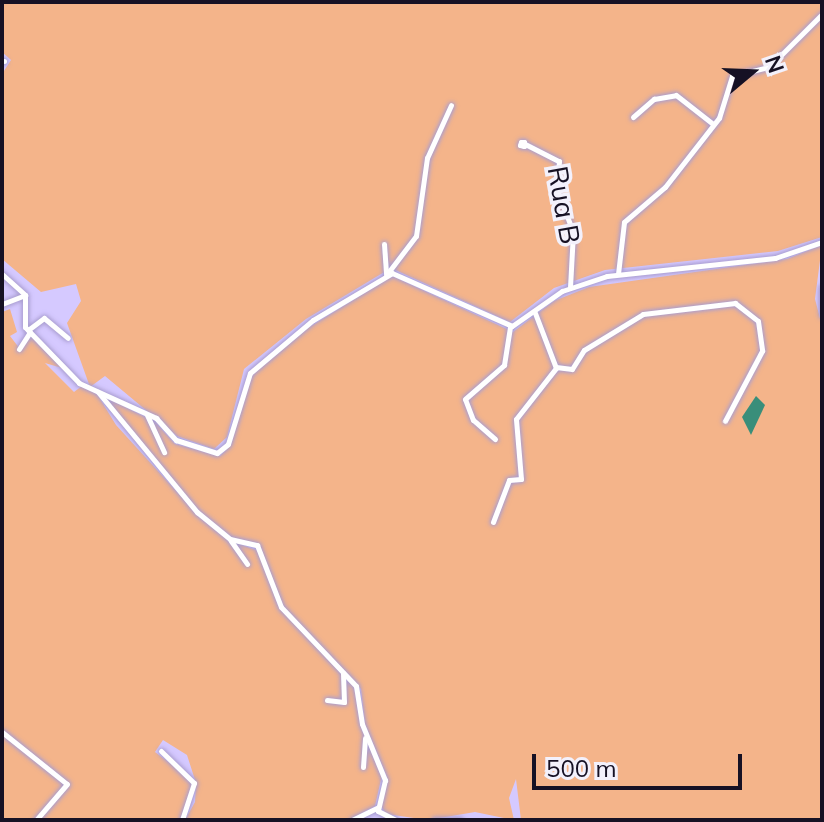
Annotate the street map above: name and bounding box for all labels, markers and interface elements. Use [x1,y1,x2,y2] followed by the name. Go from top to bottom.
[712,32,792,112] north arrow
[759,52,791,77] text: N
[541,163,587,247] street label: Rua B
[536,738,746,788] scale bar
[546,753,617,783] text: 500 m

